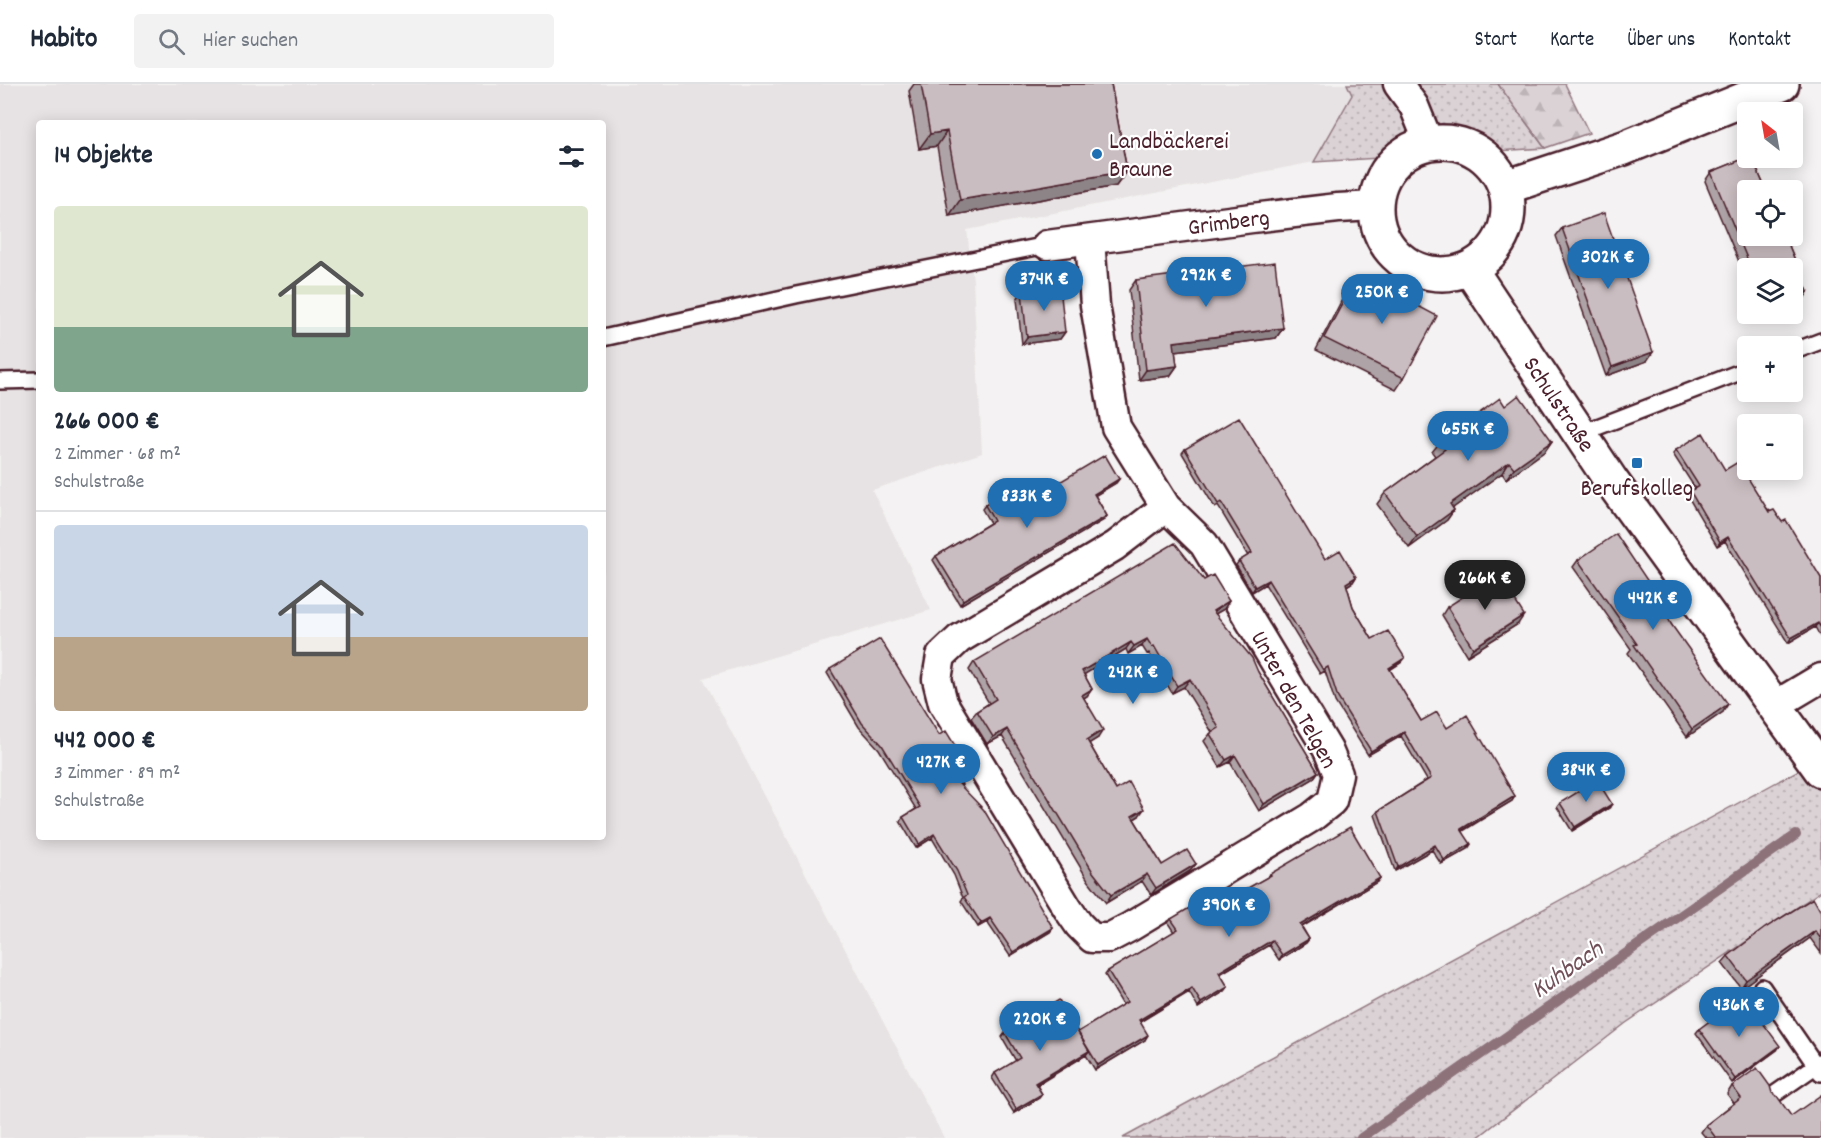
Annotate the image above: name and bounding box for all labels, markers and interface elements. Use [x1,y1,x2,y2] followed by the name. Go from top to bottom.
[134,14,554,68] search box
[30,21,98,61] text: Habito
[155,25,188,58] icon: search
[203,26,298,57] text: Hier suchen
[1475,26,1517,56] text: Start
[1550,26,1594,56] text: Karte
[1627,26,1695,56] text: Über uns
[1728,26,1791,56] text: Kontakt
[1737,102,1803,168] north arrow
[1737,102,1803,480] map controls
[1109,126,1229,188] place label: Landbäckerei Braune
[54,138,153,175] text: 14 Objekte
[555,140,588,173] icon: filters
[1090,147,1104,161] marker: Landbäckerei Braune
[1737,180,1803,246] button: locate
[1186,202,1272,246] street label: Grimberg
[1559,239,1657,290] pin: 302K €
[1581,244,1635,272] text: 302K €
[267,245,375,353] icon: home
[1157,257,1255,308] pin: 292K €
[1737,258,1803,324] button: layers
[995,261,1093,312] pin: 374K €
[1180,262,1232,290] text: 292K €
[1019,266,1069,294] text: 374K €
[1333,274,1431,325] pin: 250K €
[1355,279,1409,307] text: 250K €
[1737,336,1803,402] button: +
[1513,351,1602,460] street label: Schulstraße
[54,404,160,441] text: 266 000 €
[1419,411,1517,462] pin: 655K €
[1737,414,1803,480] button: −
[1441,416,1495,444] text: 655K €
[54,441,181,469] text: 2 Zimmer · 68 m²
[1630,456,1644,470] marker: Berufskolleg
[54,469,144,497] text: Schulstraße
[1581,473,1693,507] place label: Berufskolleg
[978,478,1076,529] pin: 833K €
[1002,483,1052,511] text: 833K €
[1436,560,1534,611] pin: 266K €
[267,564,375,672] icon: home
[1458,565,1512,593] text: 266K €
[1604,580,1702,631] pin: 442K €
[1628,585,1678,613] text: 442K €
[1240,625,1344,776] street label: Unter den Telgen
[1084,654,1182,705] pin: 242K €
[1108,659,1158,687] text: 242K €
[54,723,156,760] text: 442 000 €
[892,744,990,795] pin: 427K €
[916,749,966,777] text: 427K €
[1537,752,1635,803] pin: 384K €
[1561,757,1611,785] text: 384K €
[54,760,180,788] text: 3 Zimmer · 89 m²
[54,788,144,816] text: Schulstraße
[1180,887,1278,938] pin: 390K €
[1202,892,1256,920] text: 390K €
[1524,932,1613,1009] water label: Kuhbach
[1690,987,1788,1038] pin: 436K €
[1713,992,1765,1020] text: 436K €
[991,1001,1089,1052] pin: 220K €
[1013,1006,1067,1034] text: 220K €

